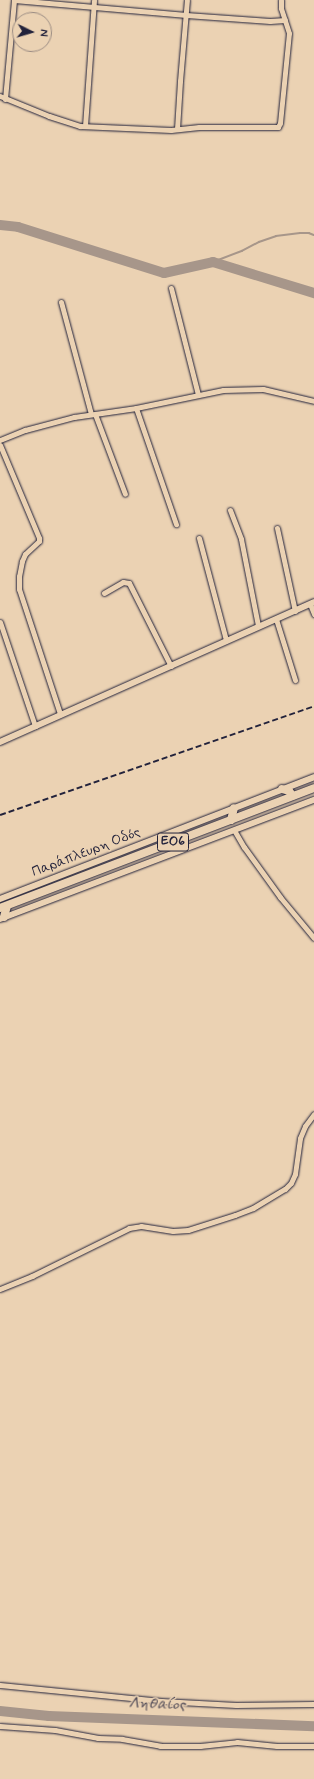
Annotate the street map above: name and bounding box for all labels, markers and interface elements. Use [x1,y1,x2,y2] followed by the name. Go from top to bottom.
[12,12,52,52] north arrow
[36,29,50,37] text: N
[29,824,143,880] street label: Παράπλευρη Οδός
[157,831,189,853] road number: ΕΟ6
[128,1695,186,1715] water label: Ληθαίος

